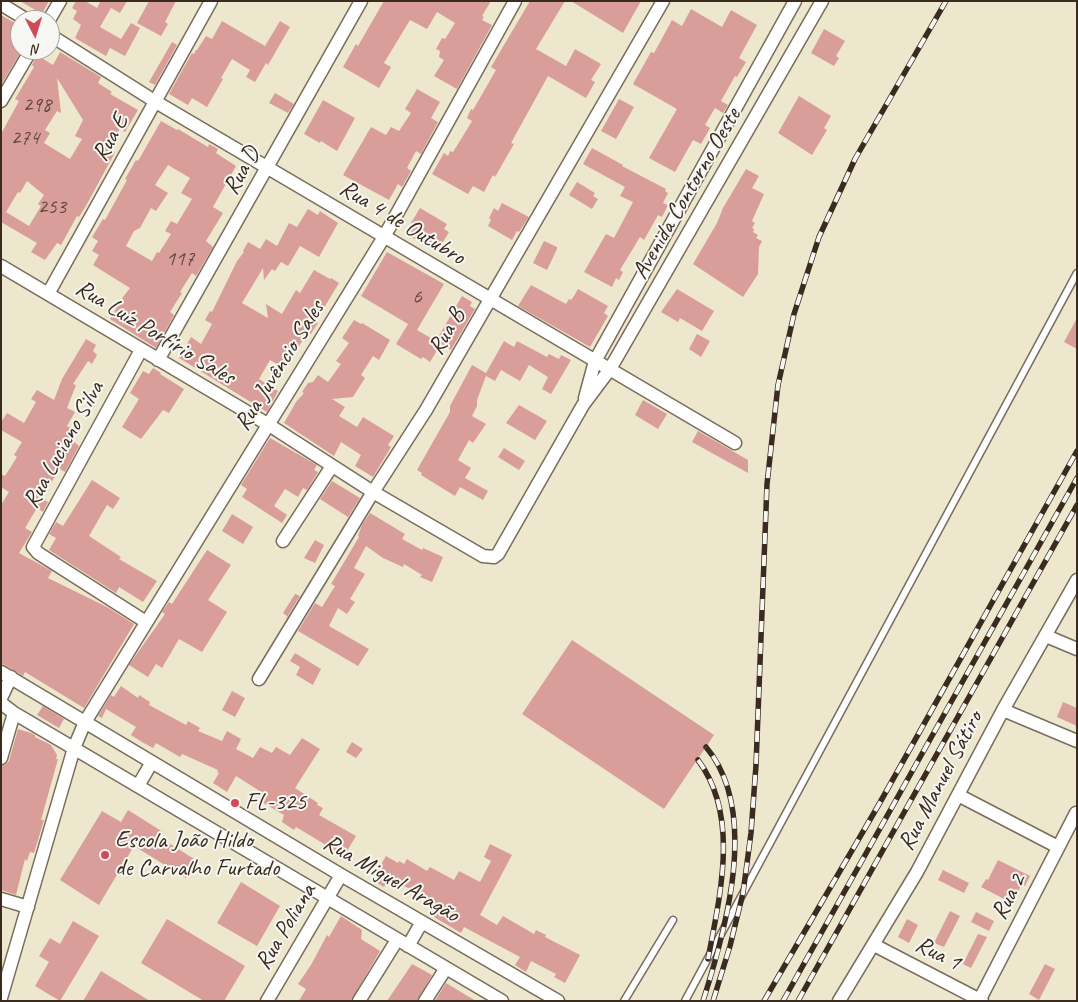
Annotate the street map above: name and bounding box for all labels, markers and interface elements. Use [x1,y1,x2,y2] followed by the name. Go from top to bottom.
[10,10,60,60] north arrow
[31,41,41,58] text: N
[23,92,51,118] house number: 298
[626,103,748,285] street label: Avenida Contorno Oeste
[86,110,136,166] street label: Rua E
[11,125,39,151] house number: 274
[217,142,267,200] street label: Rua D
[334,174,470,272] street label: Rua 4 de Outubro
[38,194,66,220] house number: 253
[166,246,194,272] house number: 117
[70,274,240,392] street label: Rua Luíz Porfírio Sales
[412,284,422,310] house number: 6
[229,296,331,436] street label: Rua Juvêncio Sales
[422,304,472,360] street label: Rua B
[17,376,111,514] street label: Rua Luciano Silva
[892,707,990,855] street label: Rua Manuel Sátiro
[245,789,306,817] place label: FL-325
[229,797,241,809] marker: FL-325
[115,827,279,883] place label: Escola João Hildo de Carvalho Furtado
[318,829,464,929] street label: Rua Miguel Aragão
[99,849,111,861] marker: Escola João Hildo de Carvalho Furtado
[985,869,1033,925] street label: Rua 2
[249,879,323,975] street label: Rua Poliana
[910,930,966,978] street label: Rua 1

